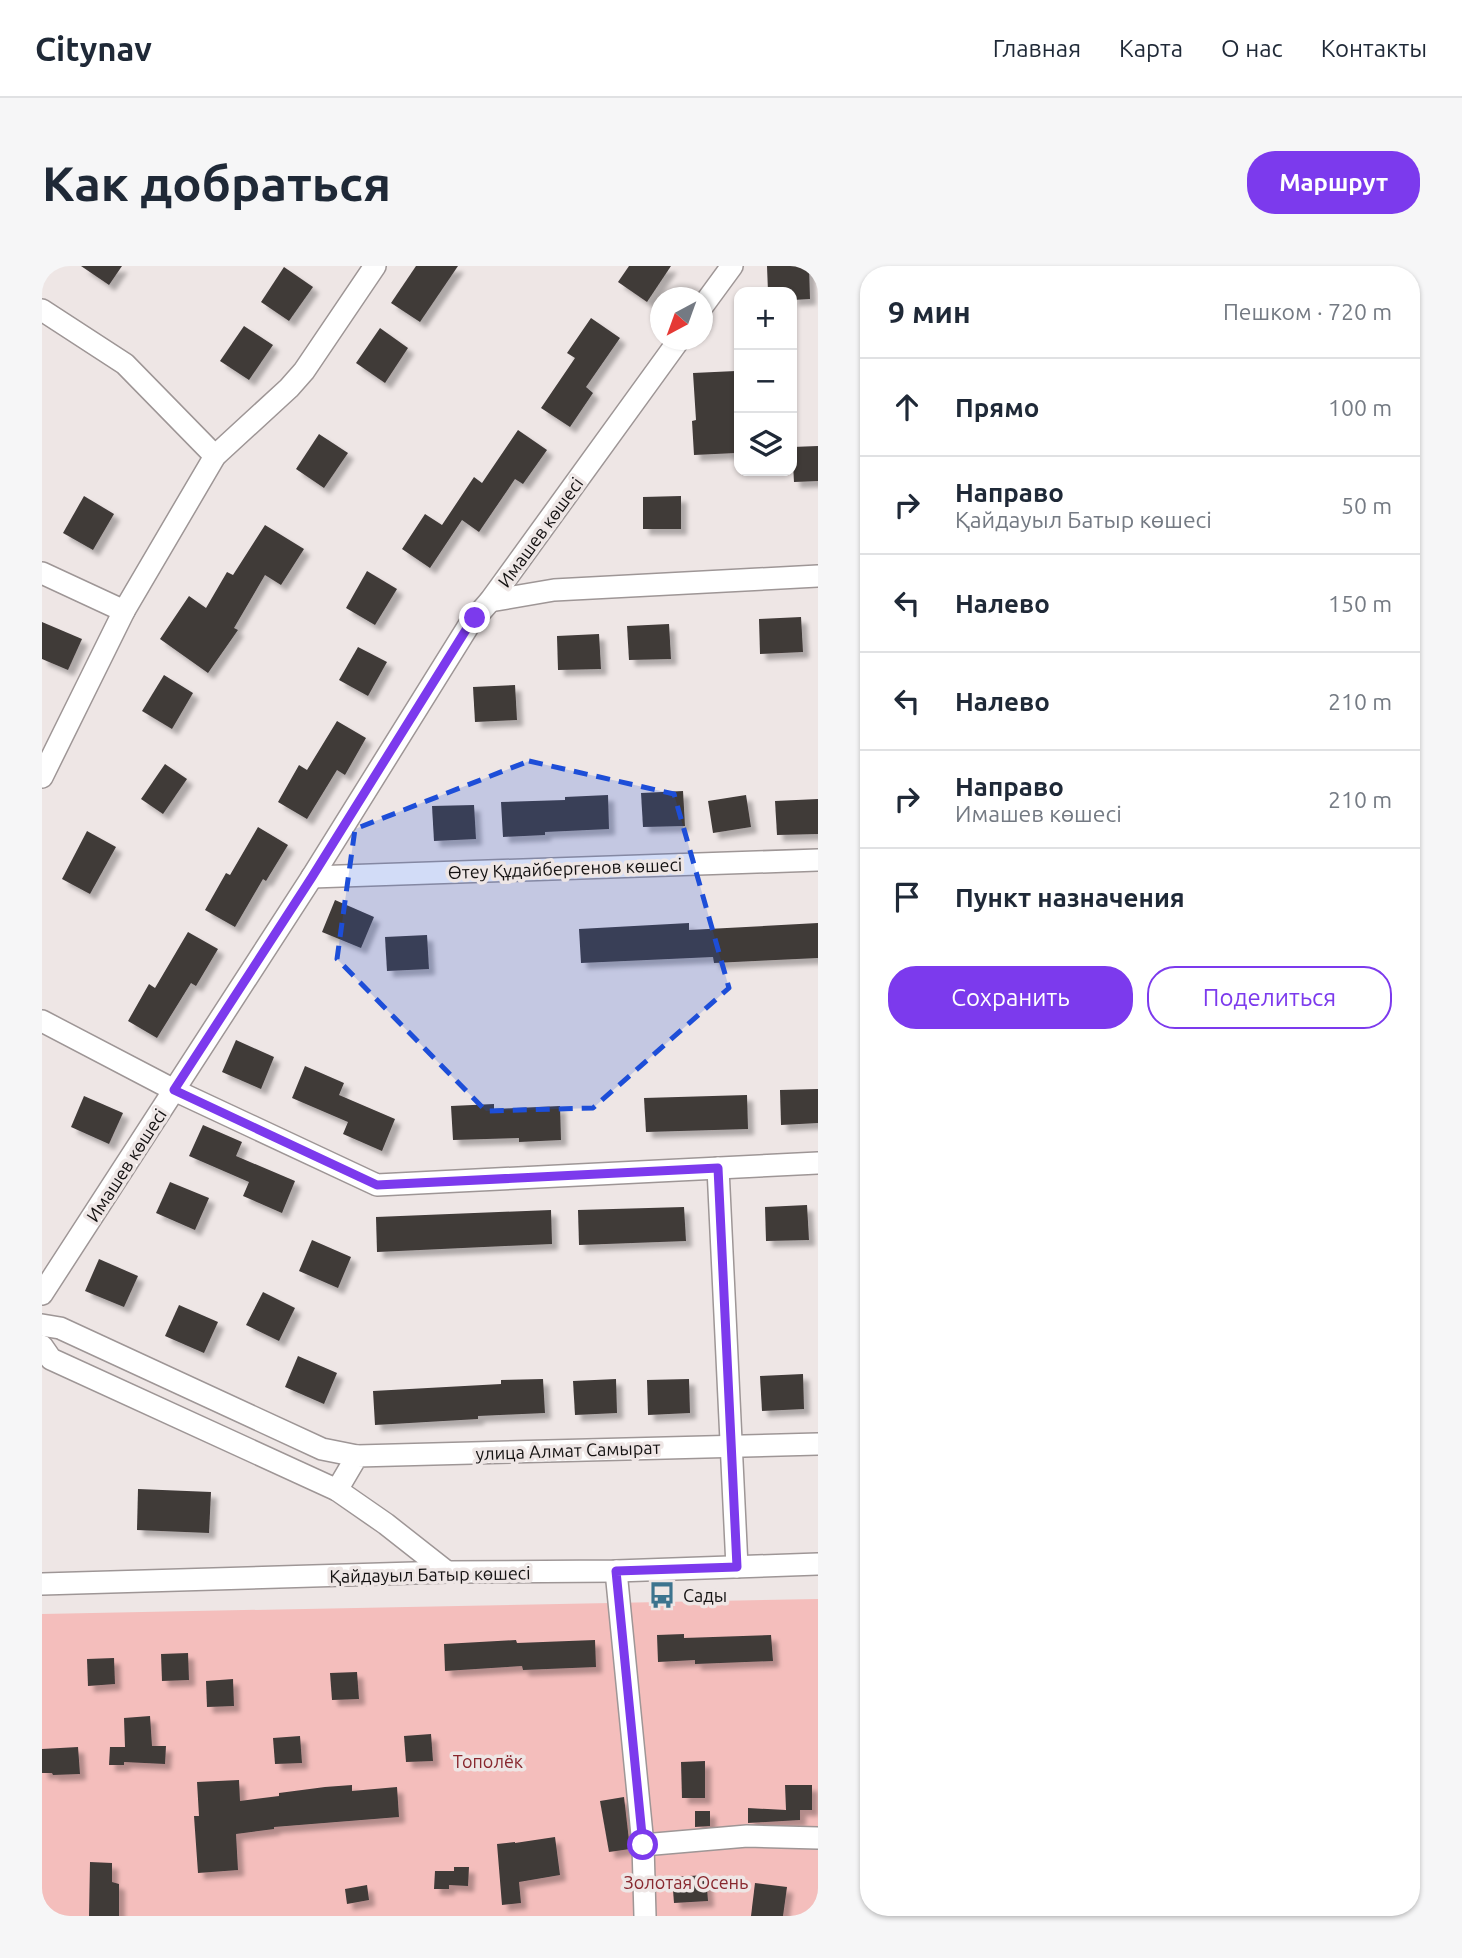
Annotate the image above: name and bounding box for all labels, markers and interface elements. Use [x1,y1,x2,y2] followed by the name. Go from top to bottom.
[35,30,152,67] text: Citynav
[993,35,1081,62] text: Главная
[1119,35,1183,62] text: Карта
[1221,35,1283,62] text: О нас
[1321,35,1427,62] text: Контакты
[1247,151,1420,214] button: Маршрут
[42,155,391,210] text: Как добраться
[650,287,713,350] north arrow
[734,287,797,476] map controls
[734,287,797,350] button: +
[888,295,971,329] text: 9 мин
[1223,299,1392,324] text: Пешком · 720 m
[734,350,797,413] button: −
[888,388,926,426] icon: ahead
[955,393,1039,422] text: Прямо
[1328,395,1392,420] text: 100 m
[734,413,797,476] button: layers
[494,473,586,591] street label: Имашев көшесі
[955,478,1064,507] text: Направо
[888,486,926,524] icon: right
[1341,493,1392,518] text: 50 m
[955,507,1212,532] text: Қайдауыл Батыр көшесі
[888,584,926,622] icon: left
[955,589,1050,618] text: Налево
[1328,591,1392,616] text: 150 m
[459,602,490,633] route end
[888,682,926,720] icon: left
[955,687,1050,716] text: Налево
[1328,689,1392,714] text: 210 m
[955,772,1064,801] text: Направо
[888,780,926,818] icon: right
[1328,787,1392,812] text: 210 m
[955,801,1122,826] text: Имашев көшесі
[447,854,683,882] street label: Өтеу Құдайбергенов көшесі
[888,878,926,916] icon: arrive
[955,883,1185,912] text: Пункт назначения
[888,966,1133,1029] button: Сохранить
[1147,966,1392,1029] button: Поделиться
[82,1105,170,1225] street label: Имашев көшесі
[475,1437,661,1463] street label: улица Алмат Самырат
[329,1562,531,1586] street label: Қайдауыл Батыр көшесі
[647,1580,677,1610] bus stop icon: Сады
[683,1585,727,1605] place label: Сады
[453,1751,523,1771] park label: Тополёк
[627,1829,658,1860] route start
[624,1872,748,1892] park label: Золотая Осень

